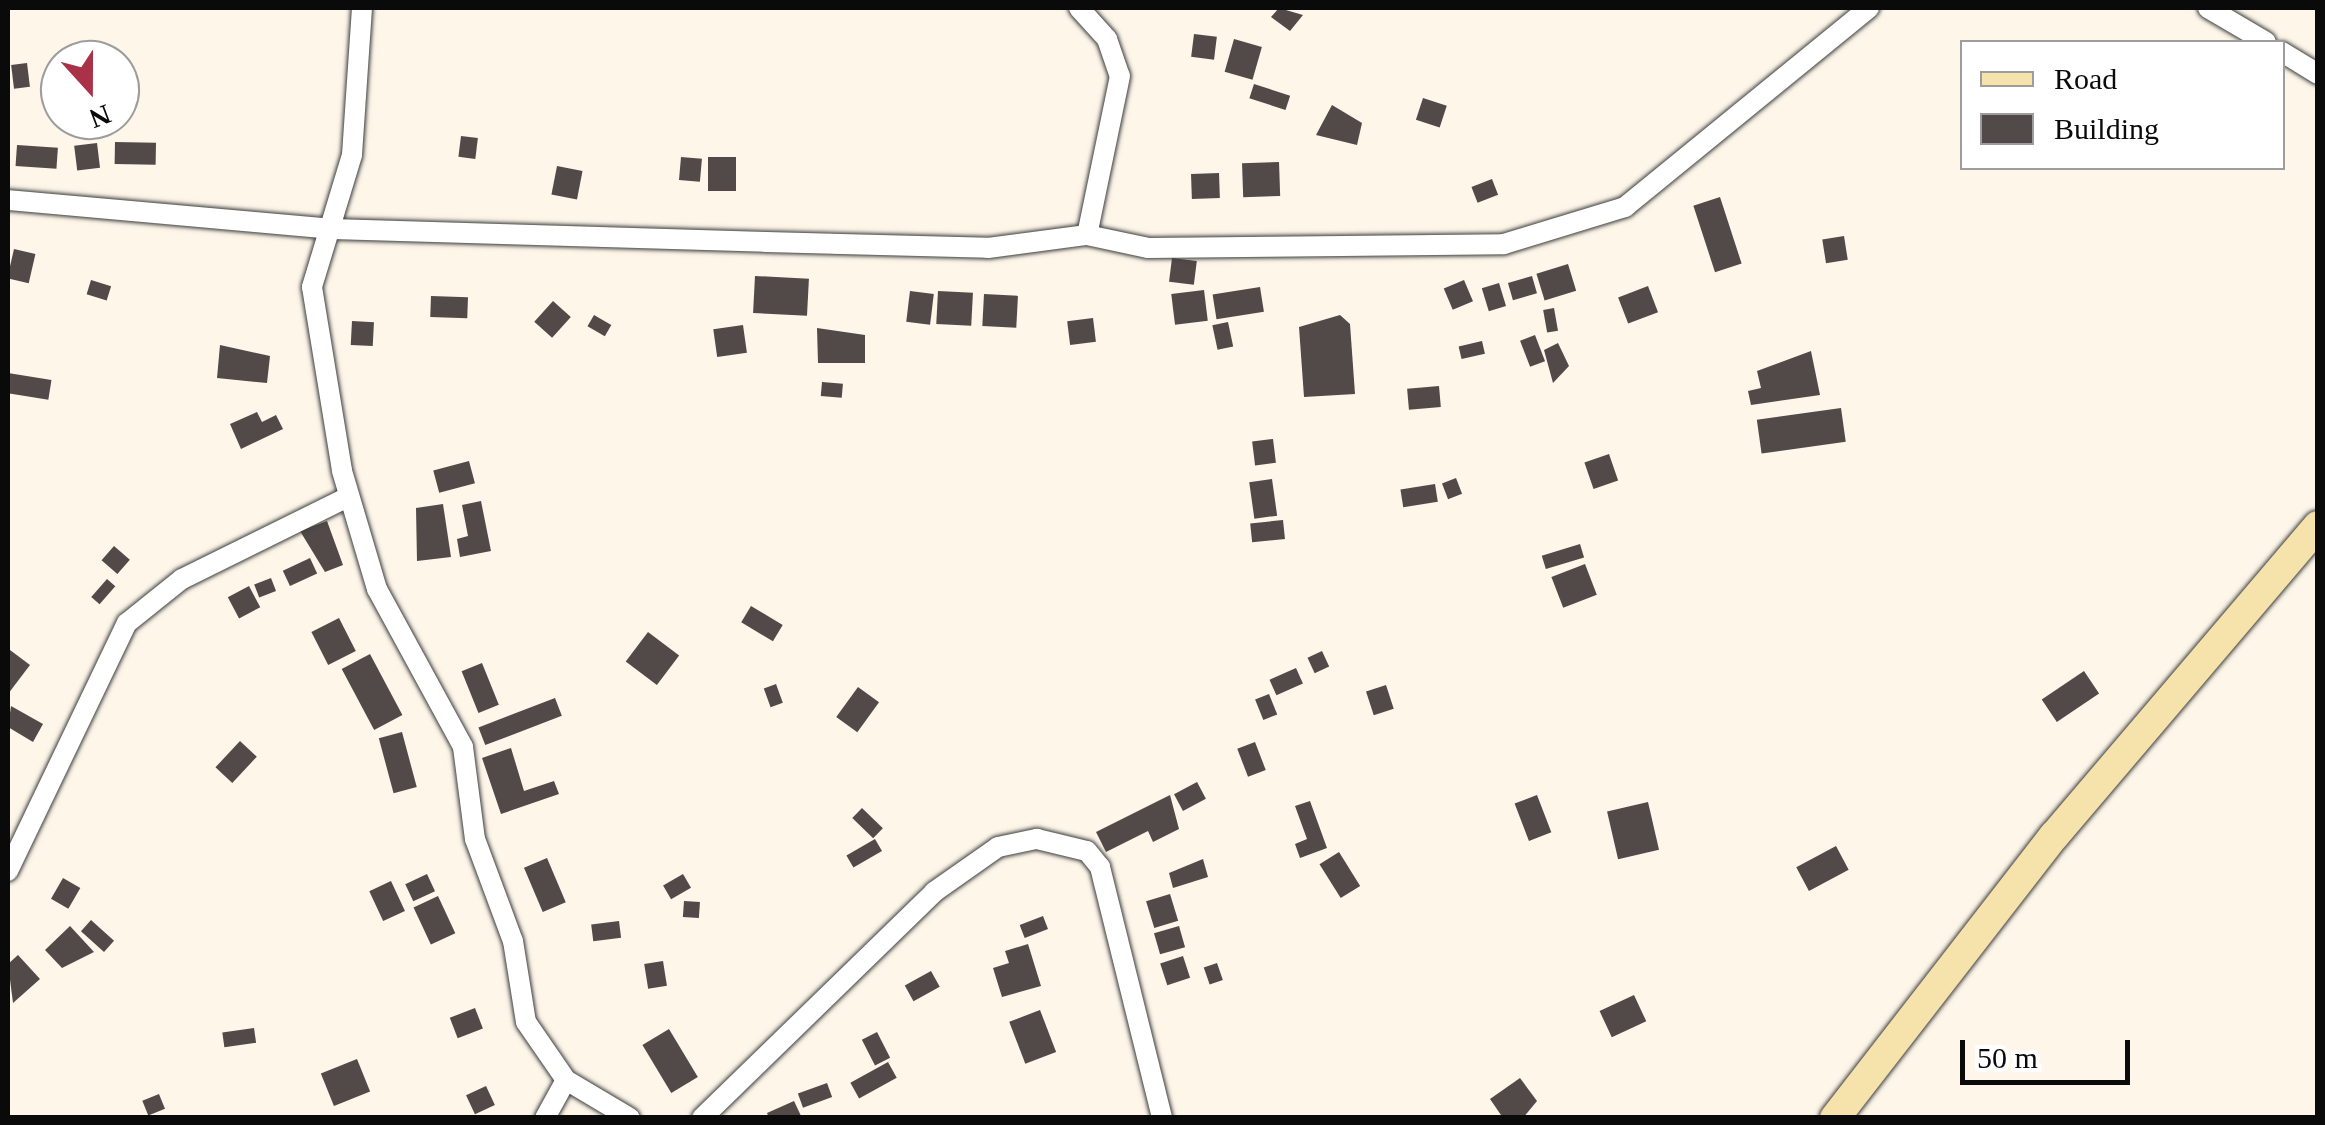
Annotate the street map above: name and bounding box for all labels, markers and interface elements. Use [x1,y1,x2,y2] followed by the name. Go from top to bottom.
[40,40,140,140] north arrow
[1960,40,2285,170] legend
[2054,62,2117,95] text: Road
[85,99,115,135] text: N
[2054,112,2159,145] text: Building
[1965,1020,2135,1082] scale bar
[1977,1041,2038,1074] text: 50 m

